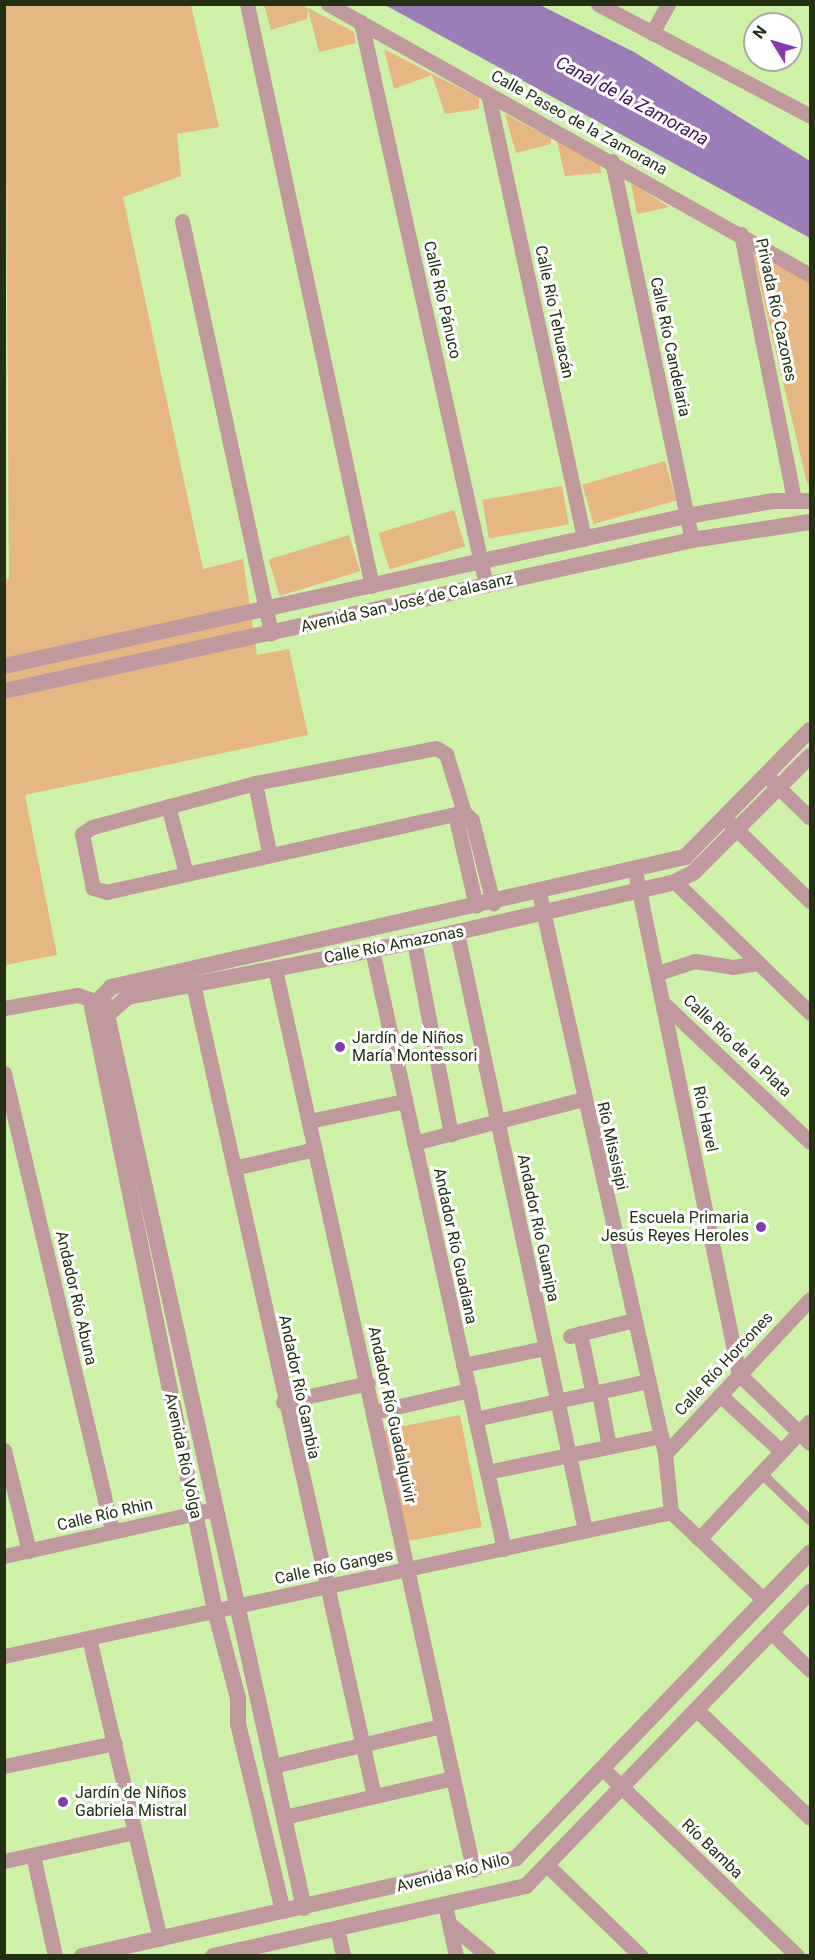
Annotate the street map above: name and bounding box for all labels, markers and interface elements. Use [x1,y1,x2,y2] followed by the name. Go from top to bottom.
[743,12,803,72] north arrow
[749,22,771,42] text: N
[552,52,712,150] water label: Canal de la Zamorana
[487,66,671,180] street label: Calle Paseo de la Zamorana
[751,237,801,383] street label: Privada Río Cazones
[419,239,465,361] street label: Calle Río Pánuco
[530,244,578,380] street label: Calle Río Tehuacán
[646,275,694,419] street label: Calle Río Candelaria
[299,569,515,637] street label: Avenida San José de Calasanz
[322,922,466,968] street label: Calle Río Amazonas
[679,991,795,1101] street label: Calle Río de la Plata
[352,1028,477,1066] place label: Jardín de Niños María Montessori
[333,1040,347,1054] marker: Jardín de Niños María Montessori
[689,1084,721,1154] street label: Río Havel
[593,1100,631,1192] street label: Río Missisipi
[513,1153,563,1303] street label: Andador Río Guanipa
[429,1166,481,1326] street label: Andador Río Guadiana
[601,1208,749,1246] place label: Escuela Primaria Jesús Reyes Heroles
[754,1220,768,1234] marker: Escuela Primaria Jesús Reyes Heroles
[51,1229,101,1367] street label: Andador Río Abuna
[671,1308,777,1420] street label: Calle Río Horcones
[274,1313,324,1461] street label: Andador Río Gambia
[364,1325,420,1505] street label: Andador Río Guadalquivir
[160,1391,206,1521] street label: Avenida Río Volga
[55,1495,155,1535] street label: Calle Río Rhin
[273,1545,395,1589] street label: Calle Río Ganges
[75,1783,187,1821] place label: Jardín de Niños Gabriela Mistral
[56,1795,70,1809] marker: Jardín de Niños Gabriela Mistral
[678,1815,746,1883] street label: Río Bamba
[394,1850,512,1896] street label: Avenida Río Nilo

